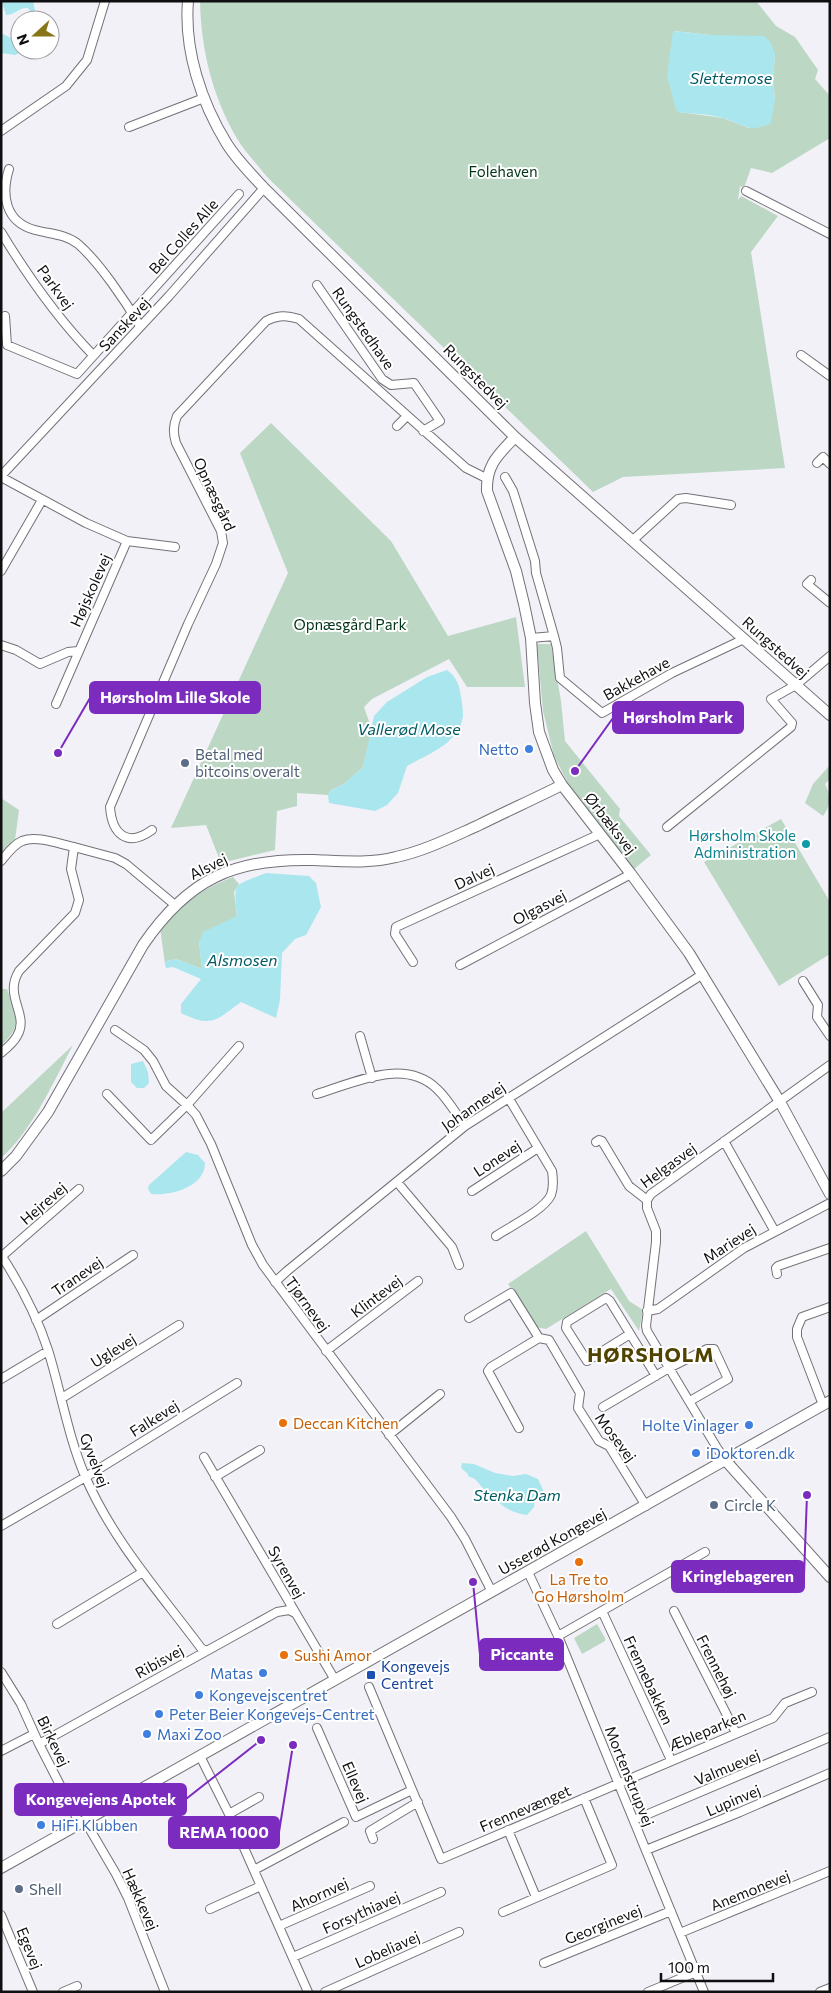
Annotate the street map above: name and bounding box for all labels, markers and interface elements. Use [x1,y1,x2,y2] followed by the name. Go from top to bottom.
[10,10,60,60] north arrow
[13,32,32,48] text: N
[690,68,773,87] water label: Slettemose
[468,162,538,180] park label: Folehaven
[145,195,221,277] street label: Bel Colles Alle
[34,261,78,313] street label: Parkvej
[329,283,399,373] street label: Rungstedhave
[95,293,153,355] street label: Sanskevej
[440,340,512,412] street label: Rungstedvej
[190,454,240,534] street label: Opnæsgård
[66,551,114,629] street label: Højskolevej
[739,612,813,682] street label: Rungstedvej
[293,615,407,633] park label: Opnæsgård Park
[600,652,672,704] street label: Bakkehave
[90,682,260,713] callout: Hørsholm Lille Skole
[100,687,250,706] text: Hørsholm Lille Skole
[613,702,743,733] callout: Hørsholm Park
[623,707,734,726] text: Hørsholm Park
[357,719,461,738] water label: Vallerød Mose
[479,740,519,758] place label: Netto
[523,743,535,755] marker: Netto
[195,745,300,780] place label: Betal med bitcoins overalt
[179,757,191,769] marker: Betal med bitcoins overalt
[581,789,641,857] street label: Ørbæksvej
[689,826,796,861] place label: Hørsholm Skole Administration
[800,838,812,850] marker: Hørsholm Skole Administration
[186,849,230,883] street label: Alsvej
[451,859,497,893] street label: Dalvej
[509,885,569,929] street label: Olgasvej
[206,950,277,969] water label: Alsmosen
[438,1077,508,1135] street label: Johannevej
[470,1136,524,1180] street label: Lonevej
[637,1139,699,1191] street label: Helgasvej
[16,1178,70,1228] street label: Hejrevej
[699,1219,759,1267] street label: Marievej
[48,1252,106,1300] street label: Tranevej
[347,1271,405,1321] street label: Klintevej
[282,1273,334,1335] street label: Tjørnevej
[87,1329,139,1371] street label: Uglevej
[587,1342,715,1366] district label: HØRSHOLM
[126,1396,182,1440] street label: Falkevej
[592,1409,640,1465] street label: Mosevej
[293,1414,399,1432] place label: Deccan Kitchen
[642,1416,739,1434] place label: Holte Vinlager
[277,1417,289,1429] marker: Deccan Kitchen
[743,1419,755,1431] marker: Holte Vinlager
[76,1430,114,1490] street label: Gyvelvej
[706,1444,795,1462] place label: iDoktoren.dk
[690,1447,702,1459] marker: iDoktoren.dk
[473,1485,561,1504] water label: Stenka Dam
[724,1496,776,1514] place label: Circle K
[708,1499,720,1511] marker: Circle K
[495,1504,609,1578] street label: Usserød Kongevej
[265,1543,309,1601] street label: Syrenvej
[573,1556,585,1568] marker: La Tre to Go Hørsholm
[672,1561,804,1592] callout: Kringlebageren
[682,1566,794,1585] text: Kringlebageren
[534,1570,624,1605] place label: La Tre to Go Hørsholm
[693,1631,741,1701] street label: Frennehøj
[620,1633,678,1727] street label: Frennebakken
[480,1639,563,1670] callout: Piccante
[132,1640,186,1682] street label: Ribisvej
[490,1644,554,1663] text: Piccante
[294,1646,372,1664] place label: Sushi Amor
[278,1649,290,1661] marker: Sushi Amor
[381,1657,450,1692] place label: Kongevejs Centret
[210,1664,253,1682] place label: Matas
[257,1667,269,1679] marker: Matas
[365,1669,377,1681] marker: Kongevejs Centret
[209,1686,328,1704] place label: Kongevejscentret
[193,1689,205,1701] marker: Kongevejscentret
[169,1705,375,1723] place label: Peter Beier Kongevejs-Centret
[666,1706,748,1754] street label: Æbleparken
[153,1708,165,1720] marker: Peter Beier Kongevejs-Centret
[34,1713,74,1769] street label: Birkevej
[602,1723,658,1829] street label: Mortenstrupvej
[157,1725,222,1743] place label: Maxi Zoo
[141,1728,153,1740] marker: Maxi Zoo
[691,1745,763,1789] street label: Valmuevej
[339,1759,373,1805] street label: Ellevej
[477,1781,573,1835] street label: Frennevænget
[703,1781,763,1819] street label: Lupinvej
[15,1784,186,1815] callout: Kongevejens Apotek
[26,1789,177,1808] text: Kongevejens Apotek
[51,1816,138,1834] place label: HiFi Klubben
[169,1817,279,1848] callout: REMA 1000
[35,1819,47,1831] marker: HiFi Klubben
[179,1822,269,1841] text: REMA 1000
[119,1865,163,1933] street label: Hækkevej
[708,1866,792,1914] street label: Anemonevej
[287,1873,351,1915] street label: Ahornvej
[29,1880,62,1898] place label: Shell
[13,1883,25,1895] marker: Shell
[319,1887,403,1937] street label: Forsythiavej
[562,1900,644,1948] street label: Georginevej
[13,1924,47,1972] street label: Egevej
[352,1927,422,1971] street label: Lobeliavej
[661,1950,774,1982] scale bar
[668,1958,710,1976] text: 100 m

